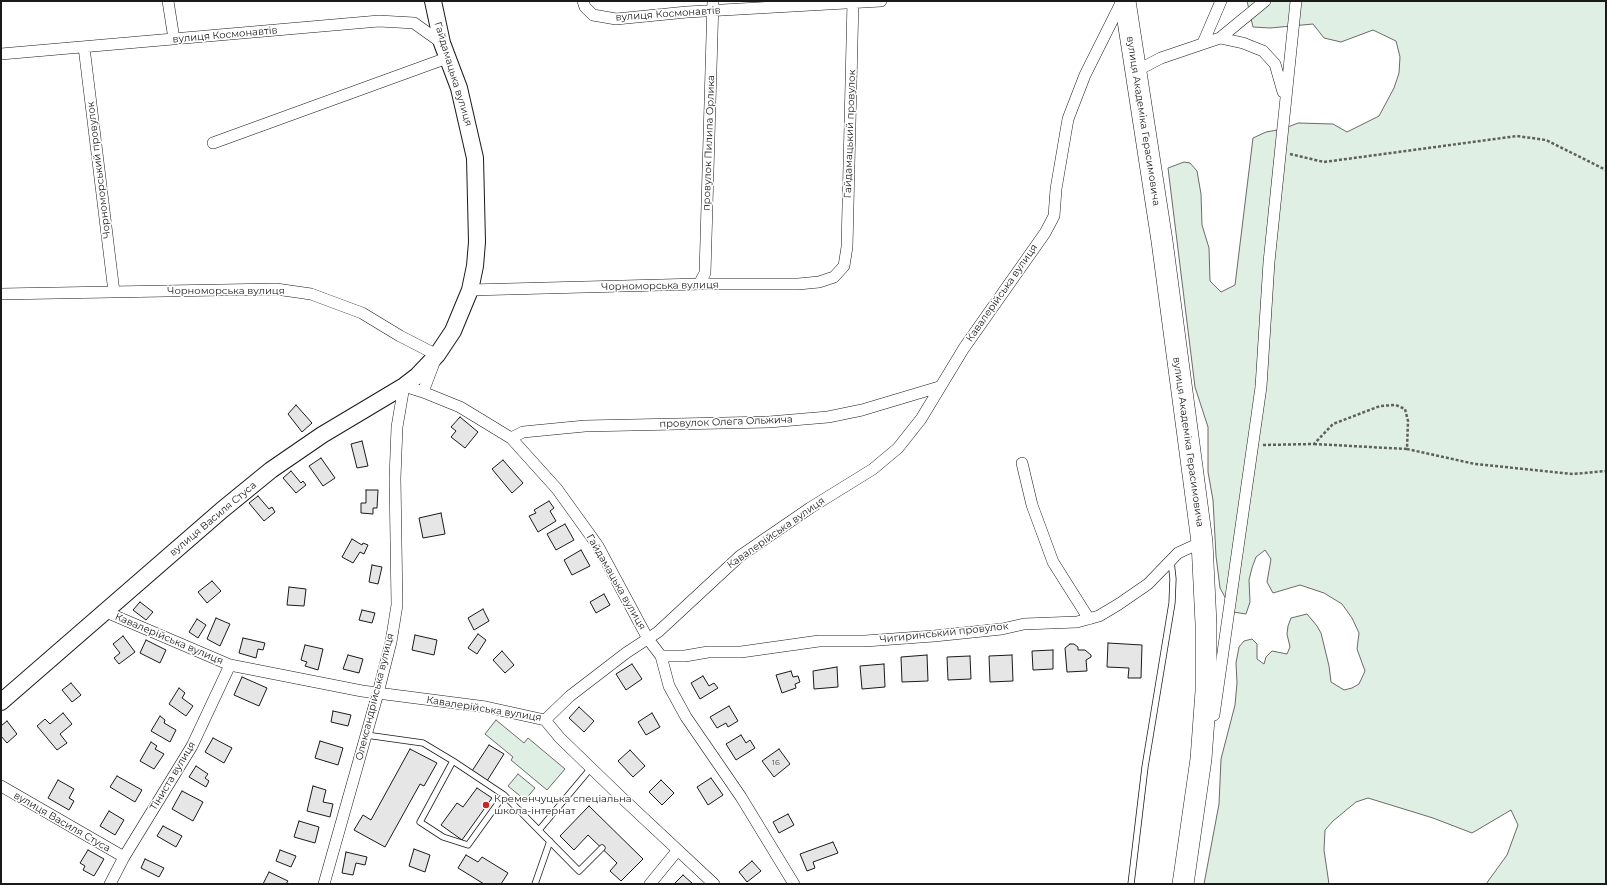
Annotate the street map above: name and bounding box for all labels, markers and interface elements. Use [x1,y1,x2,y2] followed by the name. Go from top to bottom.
[615,4,721,24] street label: вулиця Космонавтів
[431,20,475,128] street label: Гайдамацька вулиця
[172,24,278,46] street label: вулиця Космонавтів
[1124,35,1162,207] street label: вулиця Академіка Герасимовича
[842,69,858,199] street label: Гайдамацький провулок
[701,75,717,211] street label: провулок Пилипа Орлика
[85,101,113,239] street label: Чорноморський провулок
[964,242,1040,344] street label: Кавалерійська вулиця
[601,279,719,293] street label: Чорноморська вулиця
[167,285,285,297] street label: Чорноморська вулиця
[1170,356,1206,528] street label: вулиця Академіка Герасимовича
[659,414,793,430] street label: провулок Олега Ольжича
[167,479,259,559] street label: вулиця Василя Стуса
[725,495,827,571] street label: Кавалерійська вулиця
[584,532,648,632] street label: Гайдамацька вулиця
[113,611,225,667] street label: Кавалерійська вулиця
[879,620,1009,646] street label: Чигиринський провулок
[353,632,397,762] street label: Олександрійська вулиця
[426,694,542,724] street label: Кавалерійська вулиця
[148,739,198,813] street label: Тіниста вулиця
[772,758,780,768] house number: 16
[12,789,112,855] street label: вулиця Василя Стуса
[494,793,631,816] place label: Кременчуцька спеціальна школа-інтернат
[481,800,491,810] marker: Кременчуцька спеціальна школа-інтернат

